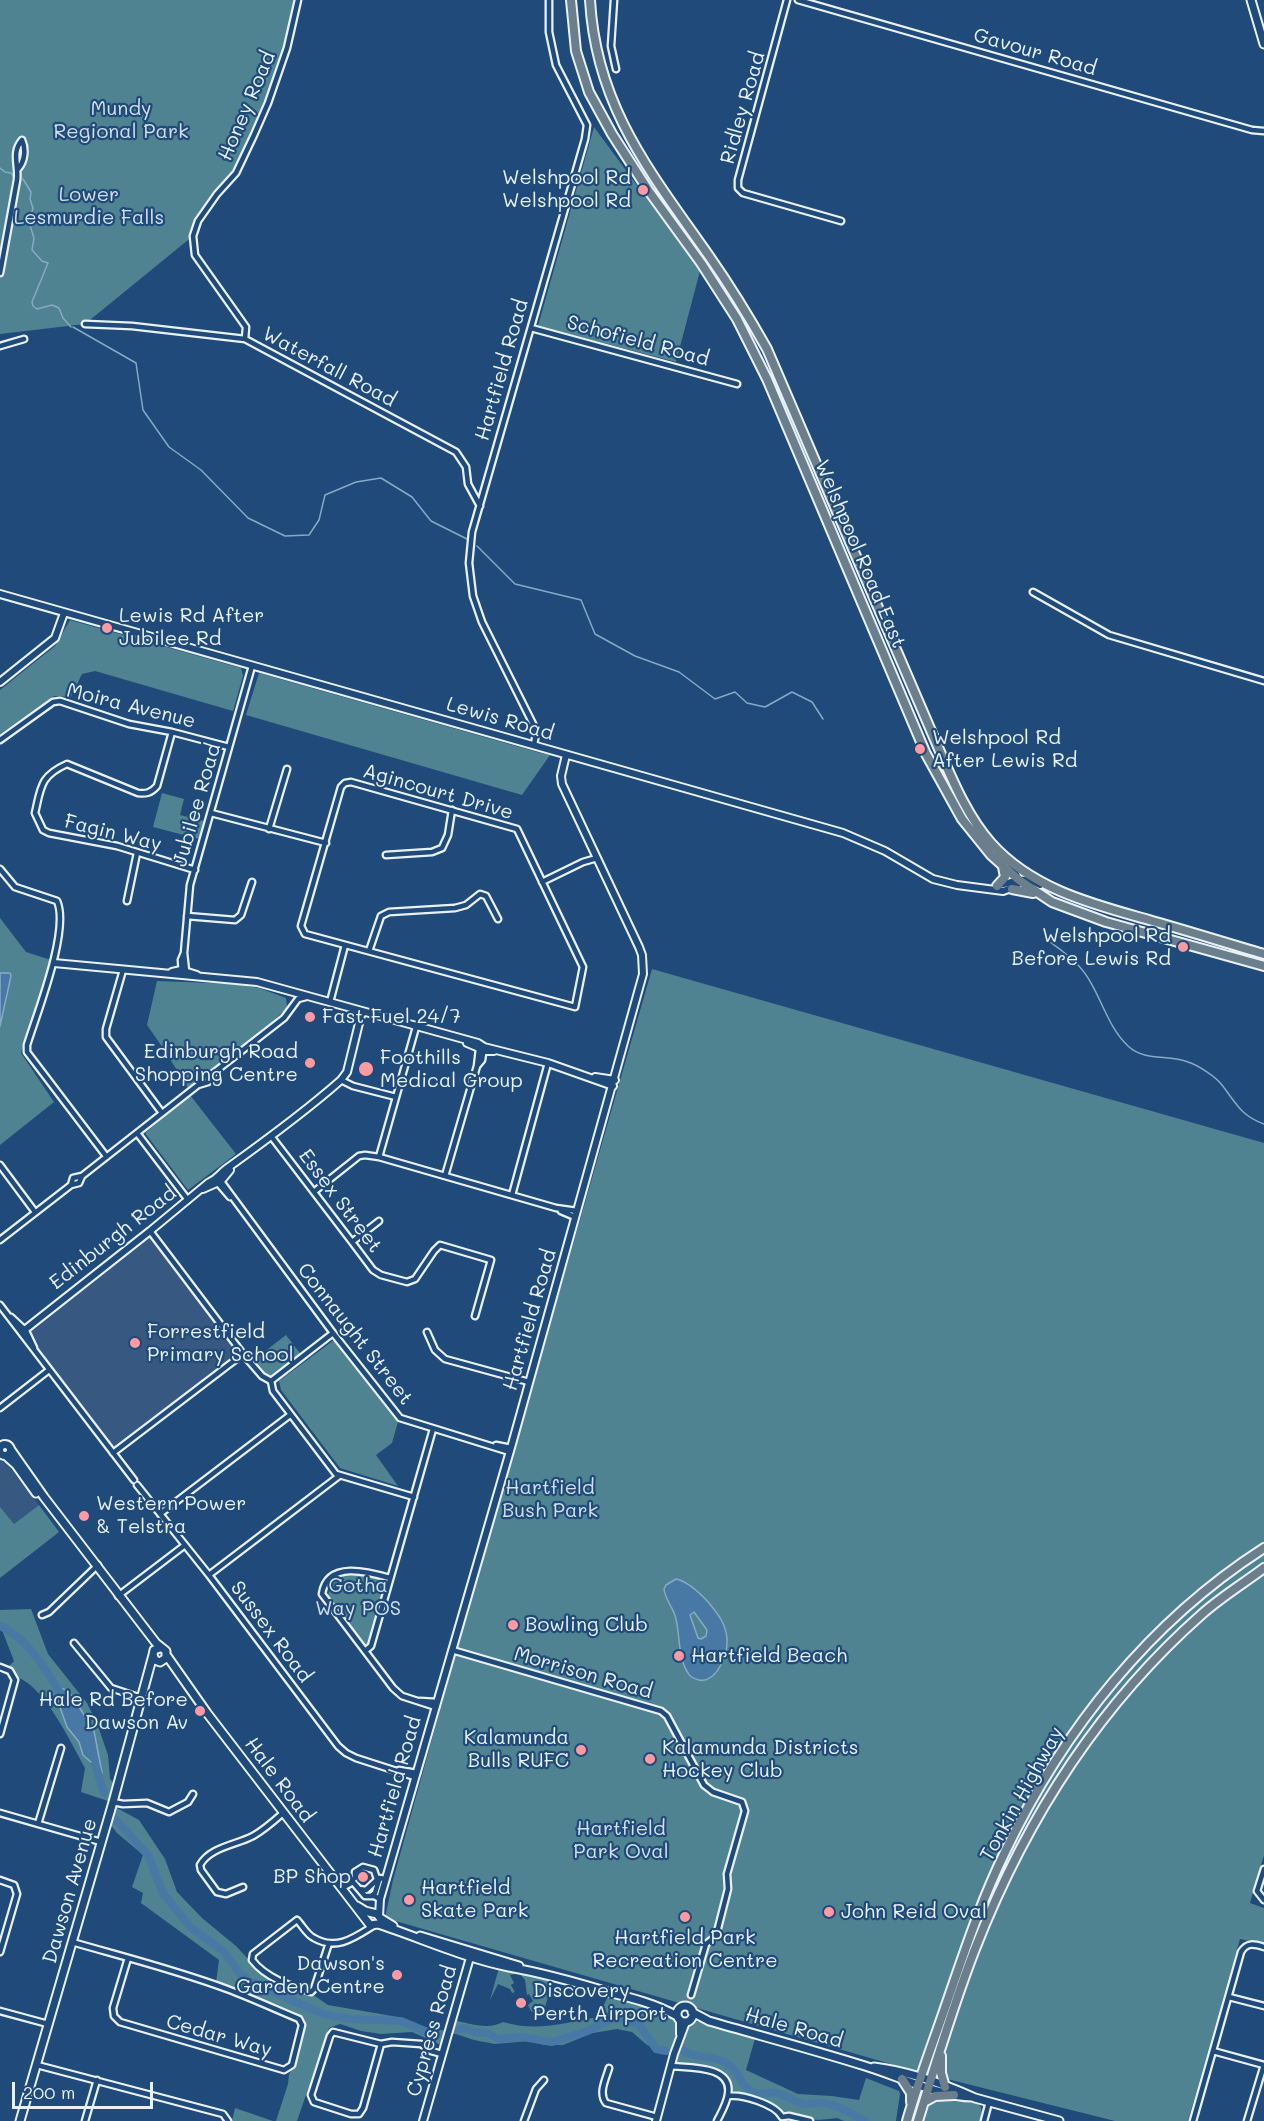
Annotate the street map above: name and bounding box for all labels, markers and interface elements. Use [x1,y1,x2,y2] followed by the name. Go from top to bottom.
[971,23,1099,81] street label: Gavour Road
[213,48,281,164] street label: Honey Road
[716,49,770,167] street label: Ridley Road
[53,97,189,144] park label: Mundy Regional Park
[502,166,631,213] place label: Welshpool Rd Welshpool Rd
[14,183,164,230] park label: Lower Lesmurdie Falls
[636,183,650,197] marker: Welshpool Rd Welshpool Rd
[470,297,534,443] street label: Hartfield Road
[564,310,712,372] street label: Schofield Road
[258,322,400,412] street label: Waterfall Road
[809,456,911,652] street label: Welshpool Road East
[119,604,264,651] place label: Lewis Rd After Jubilee Rd
[100,621,114,635] marker: Lewis Rd After Jubilee Rd
[64,678,198,734] street label: Moira Avenue
[444,692,556,746] street label: Lewis Road
[932,726,1077,773] place label: Welshpool Rd After Lewis Rd
[168,741,226,869] street label: Jubilee Road
[913,742,927,756] marker: Welshpool Rd After Lewis Rd
[360,759,516,825] street label: Agincourt Drive
[62,809,164,857] street label: Fagin Way
[1012,924,1171,971] place label: Welshpool Rd Before Lewis Rd
[1176,940,1190,954] marker: Welshpool Rd Before Lewis Rd
[322,1005,461,1029] place label: Fast Fuel 24/7
[303,1010,317,1024] marker: Fast Fuel 24/7
[135,1040,298,1087] place label: Edinburgh Road Shopping Centre
[380,1046,523,1093] place label: Foothills Medical Group
[303,1056,317,1070] marker: Edinburgh Road Shopping Centre
[357,1060,375,1078] marker: Foothills Medical Group
[293,1144,387,1258] street label: Essex Street
[45,1181,181,1295] street label: Edinburgh Road
[498,1247,562,1393] street label: Hartfield Road
[292,1258,418,1410] street label: Connaught Street
[147,1320,294,1367] place label: Forrestfield Primary School
[128,1336,142,1350] marker: Forrestfield Primary School
[502,1476,598,1523] park label: Hartfield Bush Park
[96,1492,246,1539] place label: Western Power & Telstra
[77,1509,91,1523] marker: Western Power & Telstra
[315,1574,401,1621] park label: Gotha Way POS
[225,1577,317,1687] street label: Sussex Road
[525,1613,648,1637] place label: Bowling Club
[506,1618,520,1632] marker: Bowling Club
[511,1642,655,1704] street label: Morrison Road
[691,1644,847,1668] place label: Hartfield Beach
[672,1649,686,1663] marker: Hartfield Beach
[39,1688,188,1735] place label: Hale Rd Before Dawson Av
[193,1704,207,1718] marker: Hale Rd Before Dawson Av
[363,1714,427,1860] street label: Hartfield Road
[975,1723,1069,1865] street label: Tonkin Highway
[464,1726,569,1773] place label: Kalamunda Bulls RUFC
[239,1733,319,1827] street label: Hale Road
[662,1736,858,1783] place label: Kalamunda Districts Hockey Club
[574,1743,588,1757] marker: Kalamunda Bulls RUFC
[643,1752,657,1766] marker: Kalamunda Districts Hockey Club
[38,1816,102,1966] street label: Dawson Avenue
[573,1817,669,1864] park label: Hartfield Park Oval
[273,1865,351,1889] place label: BP Shop
[356,1870,370,1884] marker: BP Shop
[421,1876,528,1923] place label: Hartfield Skate Park
[402,1893,416,1907] marker: Hartfield Skate Park
[841,1900,987,1924] place label: John Reid Oval
[822,1905,836,1919] marker: John Reid Oval
[678,1910,692,1924] marker: Hartfield Park Recreation Centre
[592,1926,778,1973] place label: Hartfield Park Recreation Centre
[236,1952,385,1999] place label: Dawson's Garden Centre
[402,1963,462,2099] street label: Cypress Road
[390,1968,404,1982] marker: Dawson's Garden Centre
[533,1979,667,2026] place label: Discovery Perth Airport
[514,1996,528,2010] marker: Discovery Perth Airport
[742,2003,846,2053] street label: Hale Road
[163,2009,275,2063] street label: Cedar Way
[15,2070,156,2108] scale bar
[23,2080,75,2104] text: 200 m

